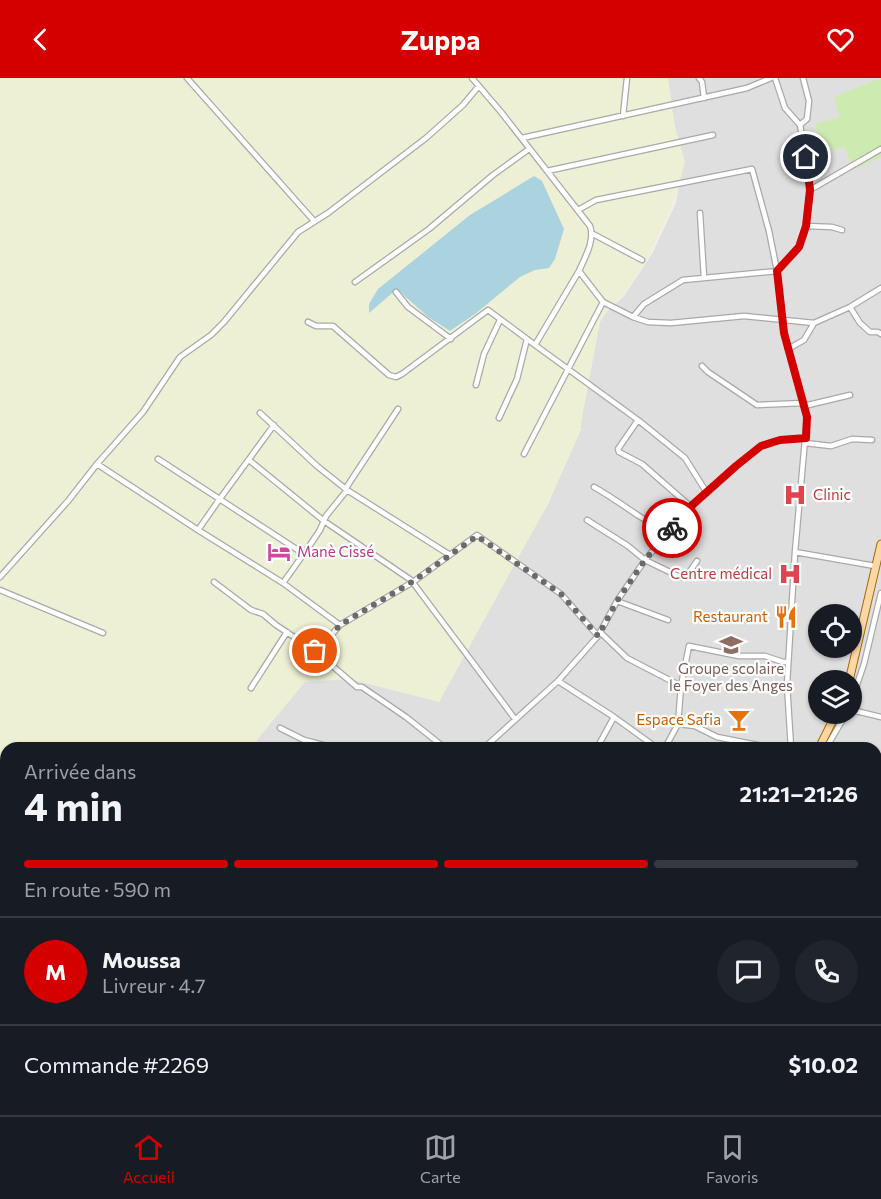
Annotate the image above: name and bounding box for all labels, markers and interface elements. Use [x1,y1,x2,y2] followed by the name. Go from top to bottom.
[24,23,57,56] icon: back
[400,23,481,56] text: Zuppa
[824,23,857,56] icon: heart
[780,131,831,182] pin
[789,140,822,173] icon: home
[782,482,808,508] hospital icon: Clinic
[813,485,851,503] place label: Clinic
[642,498,702,558] courier
[656,512,689,545] icon: bike
[266,539,292,565] hotel icon: Manè Cissé
[297,542,374,560] place label: Manè Cissé
[777,561,803,587] hospital icon: Centre médical
[670,564,772,582] place label: Centre médical
[773,604,799,630] restaurant icon: Restaurant
[808,604,862,724] map controls
[808,604,862,658] button: locate
[693,607,768,625] place label: Restaurant
[289,625,340,676] pin
[718,632,744,658] school or university icon: Groupe scolaire le Foyer des Anges
[298,634,331,667] icon: bag
[669,659,793,694] place label: Groupe scolaire le Foyer des Anges
[808,670,862,724] button: layers
[726,707,752,733] bar icon: Espace Safia
[636,710,721,728] place label: Espace Safia
[24,759,136,783] text: Arrivée dans
[739,780,858,807] text: 21:21–21:26
[24,781,123,829] text: 4 min
[24,877,171,901] text: En route · 590 m
[717,940,780,1003] button: chat
[795,940,858,1003] button: phone
[102,946,181,973] text: Moussa
[45,958,66,985] text: M
[102,973,206,997] text: Livreur · 4.7
[24,1051,209,1078] text: Commande #2269
[789,1051,858,1078] text: $10.02
[123,1131,175,1186] tab: Accueil
[420,1131,461,1186] tab: Carte
[706,1131,758,1186] tab: Favoris

